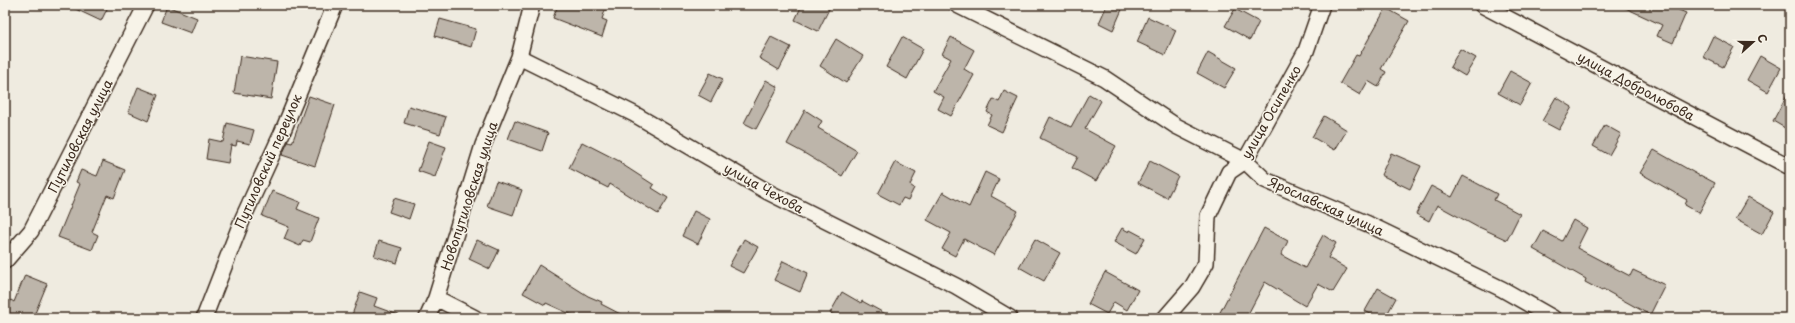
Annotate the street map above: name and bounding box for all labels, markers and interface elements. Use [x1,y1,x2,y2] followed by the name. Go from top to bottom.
[1733,22,1773,62] north arrow
[1753,31,1772,45] text: С
[1574,47,1699,125] street label: улица Добролюбова
[1236,61,1305,162] street label: улица Осипенко
[43,75,117,196] street label: Путиловская улица
[229,90,306,231] street label: Путиловский переулок
[435,118,502,273] street label: Новопутиловская улица
[721,158,808,218] street label: улица Чехова
[1264,171,1388,240] street label: Ярославская улица

